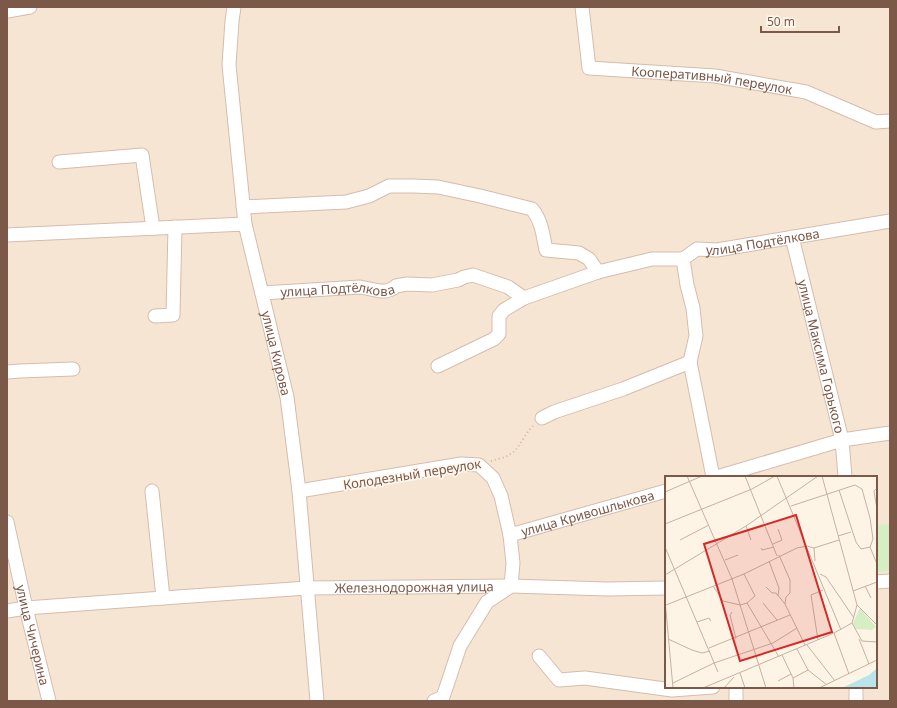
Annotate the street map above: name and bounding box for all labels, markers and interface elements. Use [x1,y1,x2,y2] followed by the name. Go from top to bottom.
[761,8,839,34] scale bar
[767,13,795,30] text: 50 m
[631,62,794,98] street label: Кооперативный переулок
[706,224,821,259] street label: улица Подтёлкова
[280,278,397,301] street label: улица Подтёлкова
[794,278,849,435] street label: улица Максима Горького
[257,309,295,397] street label: улица Кирова
[342,454,482,494] street label: Колодезный переулок
[665,476,877,688] inset map
[519,486,656,540] street label: улица Кривошлыкова
[334,577,494,597] street label: Железнодорожная улица
[12,583,54,687] street label: улица Чичерина

